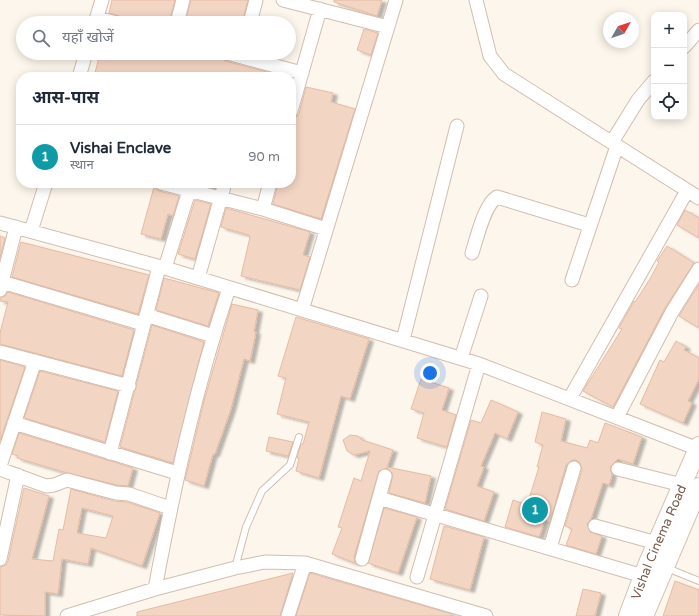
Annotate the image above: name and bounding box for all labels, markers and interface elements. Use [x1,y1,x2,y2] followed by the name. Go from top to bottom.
[603,12,639,48] north arrow
[651,12,687,120] map controls
[651,12,687,48] button: +
[16,16,296,60] search box
[30,27,52,49] icon: search
[62,28,114,46] text: यहाँ खोजें
[651,48,687,84] button: −
[651,84,687,120] button: locate
[32,87,99,108] text: आस-पास
[70,139,171,157] text: Vishai Enclave
[41,149,49,165] text: 1
[248,149,280,165] text: 90 m
[70,157,94,173] text: स्थान
[420,363,440,383] your location
[628,482,690,602] street label: Vishal Cinema Road
[522,495,548,525] pin: 1

